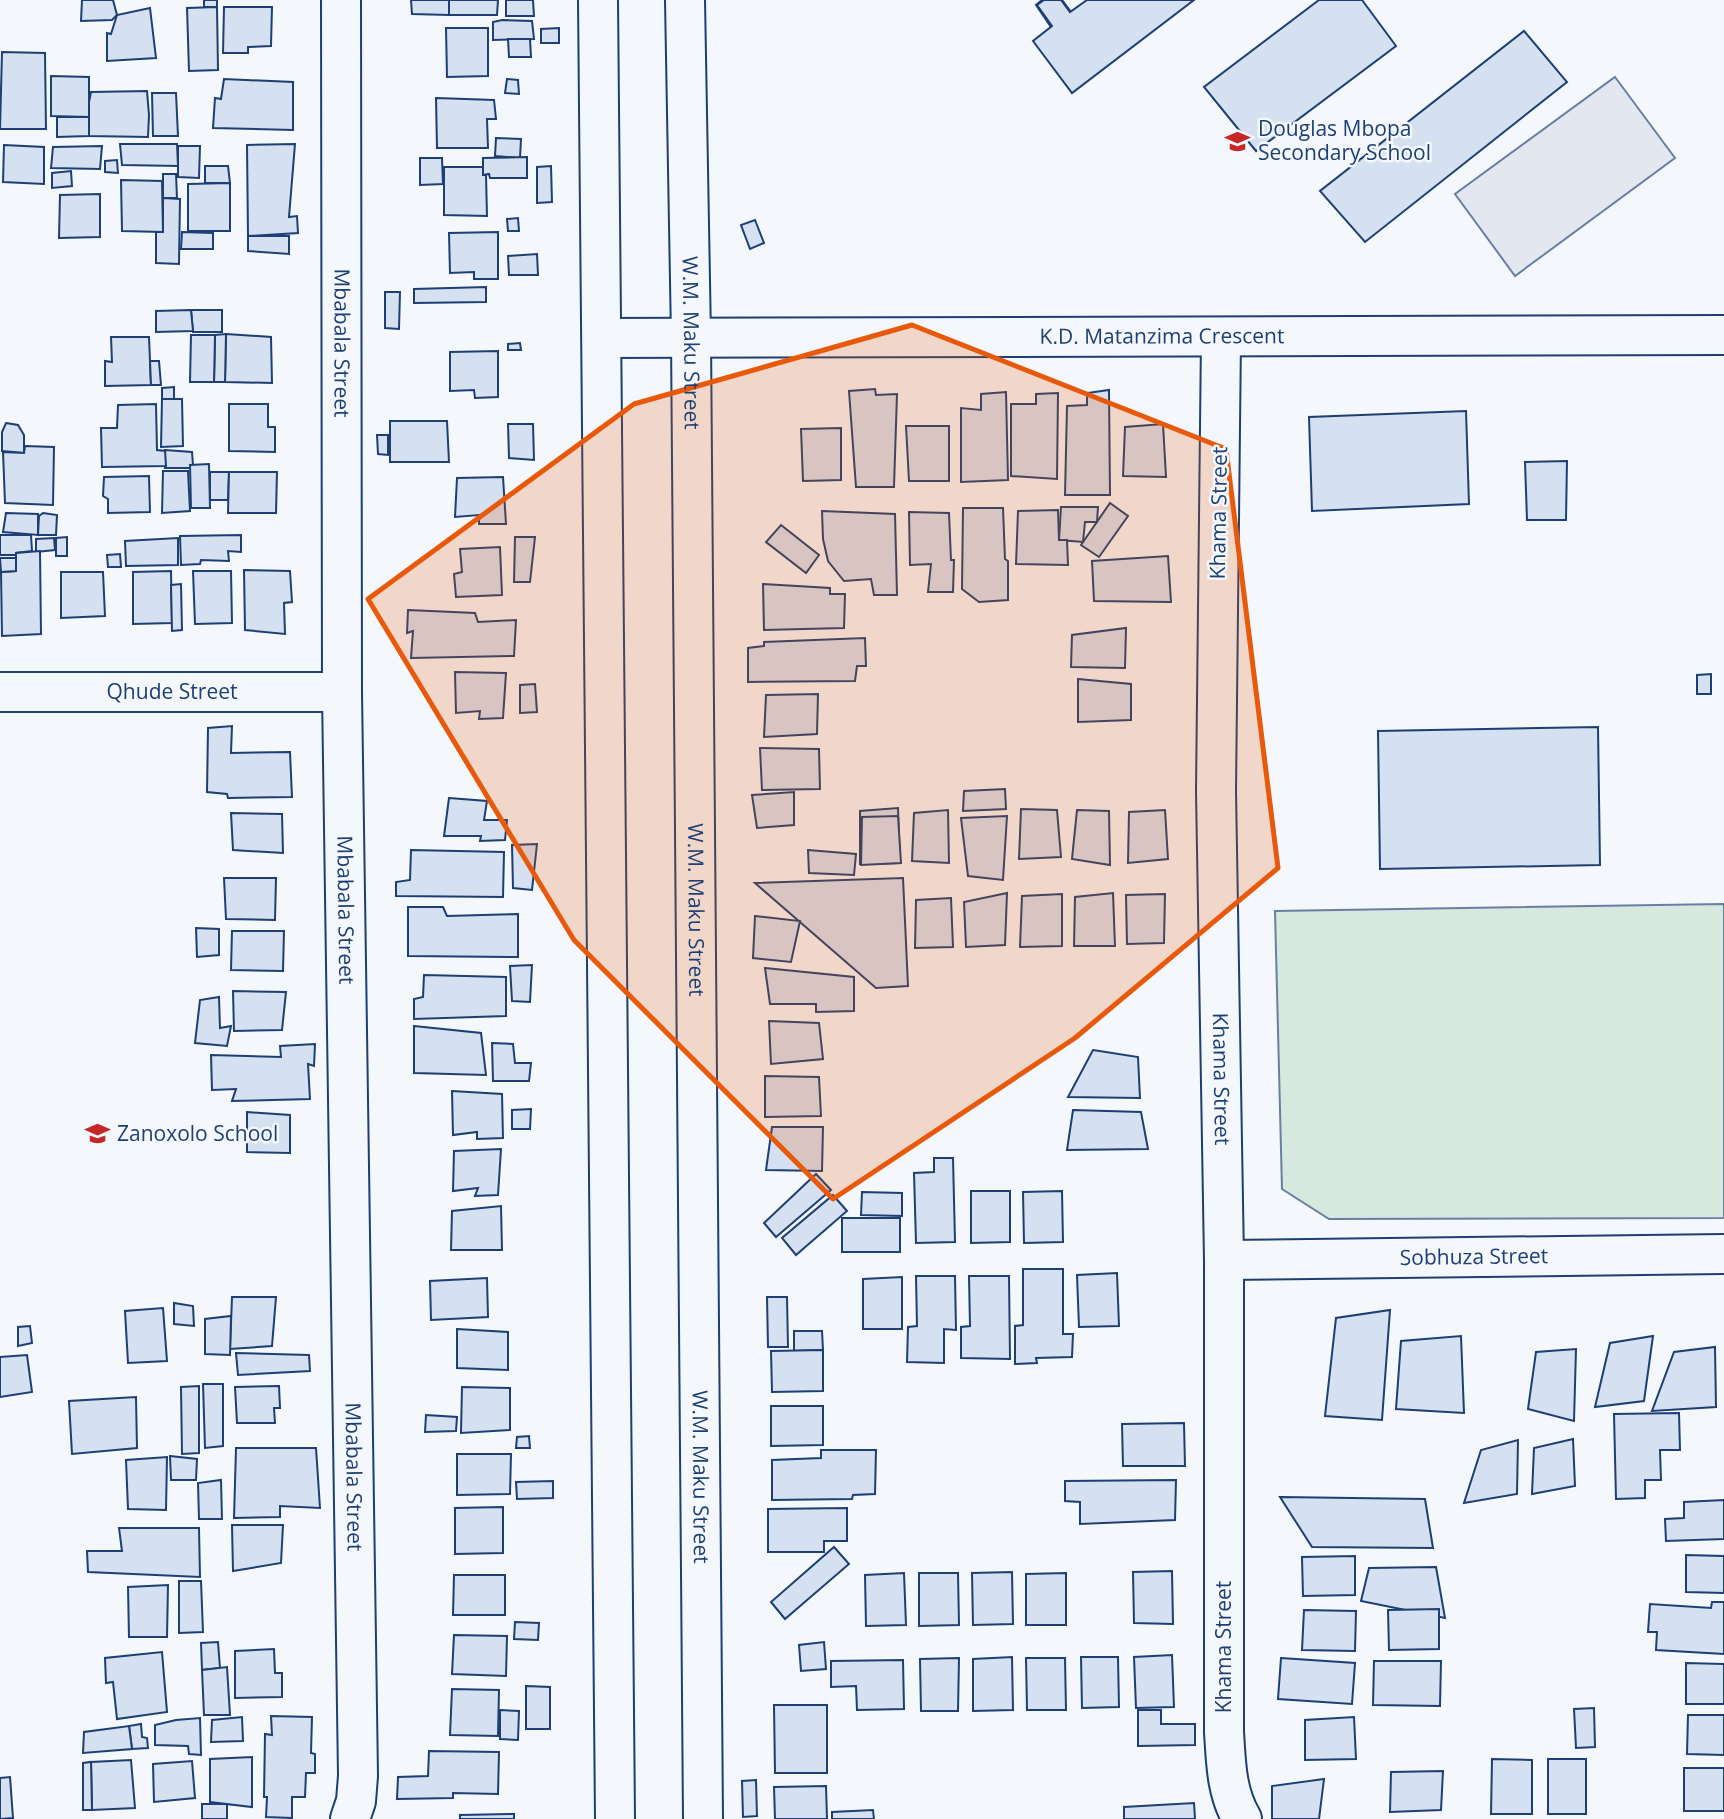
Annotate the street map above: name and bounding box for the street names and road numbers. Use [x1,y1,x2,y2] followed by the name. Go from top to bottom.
[677,256,707,430] street label: W.M. Maku Street
[328,268,357,418] street label: Mbabala Street
[1040,321,1284,350] street label: K.D. Matanzima Crescent
[1203,446,1233,580] street label: Khama Street
[107,677,237,705] street label: Qhude Street
[682,823,711,997] street label: W.M. Maku Street
[331,835,361,985] street label: Mbabala Street
[1207,1012,1237,1146] street label: Khama Street
[1400,1241,1548,1271] street label: Sobhuza Street
[687,1390,716,1564] street label: W.M. Maku Street
[339,1402,370,1552] street label: Mbabala Street
[1209,1581,1237,1713] street label: Khama Street

